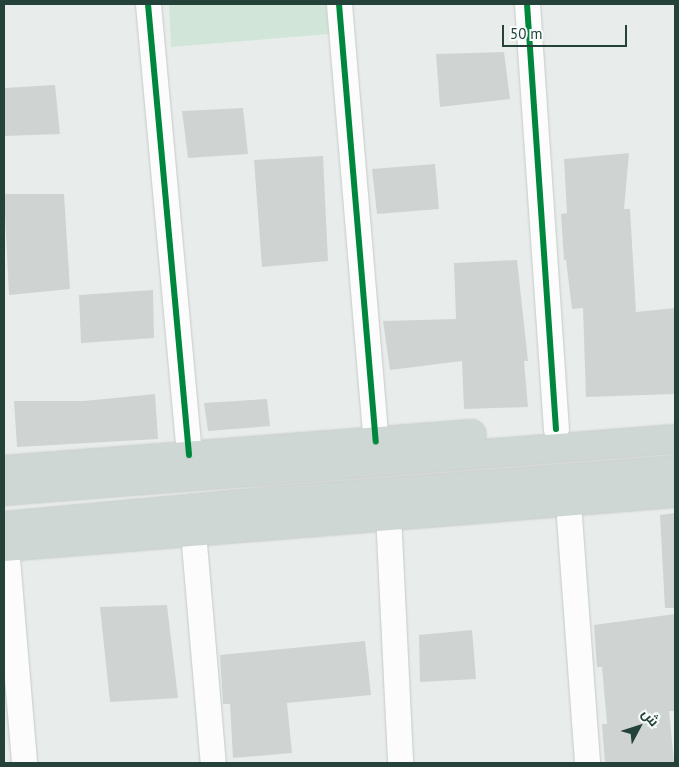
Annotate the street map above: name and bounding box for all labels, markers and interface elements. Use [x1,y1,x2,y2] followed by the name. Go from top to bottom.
[504,15,629,47] scale bar
[510,24,543,43] text: 50 m
[614,702,664,752] north arrow
[638,705,663,730] text: ش

